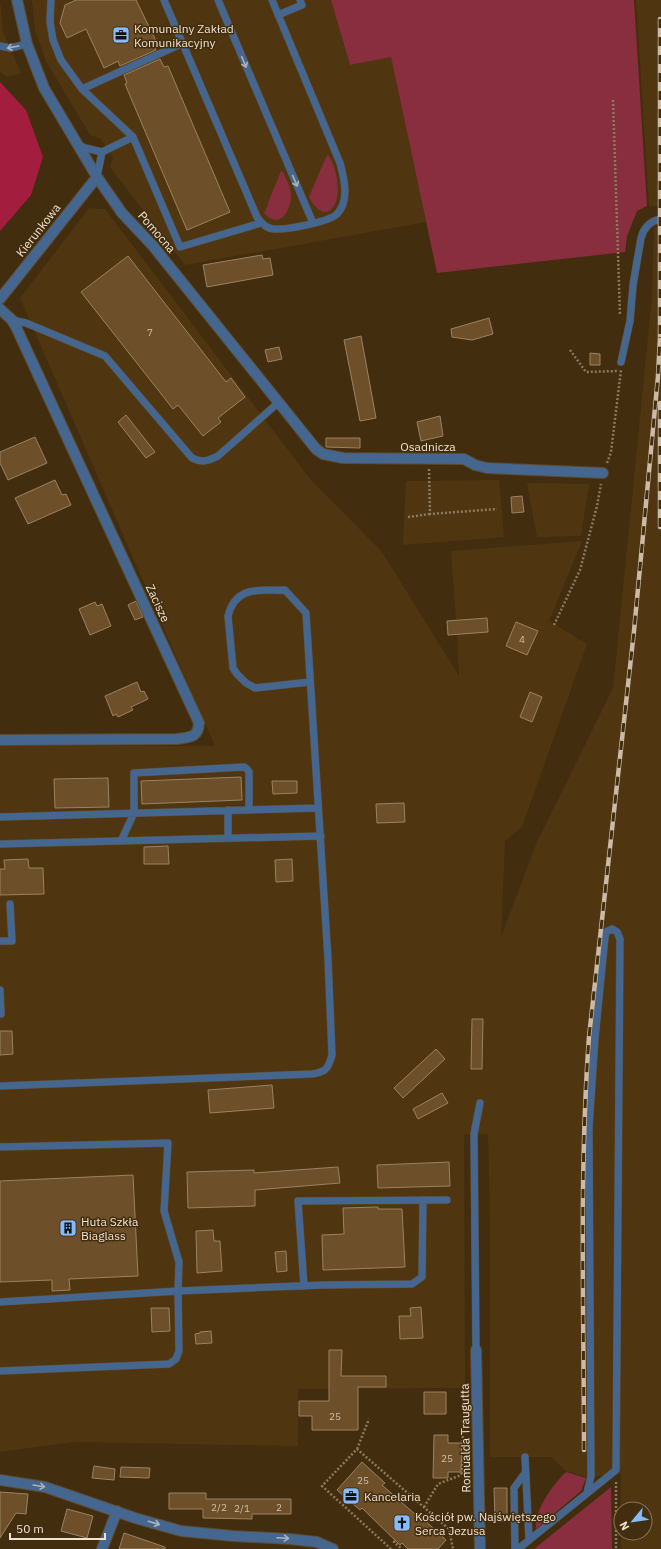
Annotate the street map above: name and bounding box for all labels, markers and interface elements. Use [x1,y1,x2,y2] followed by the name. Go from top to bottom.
[134,21,234,50] place label: Komunalny Zakład Komunikacyjny
[111,25,131,45] office icon: Komunalny Zakład Komunikacyjny
[7,43,20,51] one-way arrow
[241,55,248,67] one-way arrow
[292,175,299,187] one-way arrow
[13,200,64,260] street label: Kierunkowa
[135,208,180,256] street label: Pomocna
[147,326,153,339] house number: 7
[400,439,456,454] street label: Osadnicza
[143,582,173,625] street label: Zacisze
[519,633,525,646] house number: 4
[81,1214,139,1243] place label: Huta Szkła Biaglass
[58,1218,78,1238] building icon: Huta Szkła Biaglass
[457,1383,473,1493] street label: Romualda Traugutta
[329,1410,341,1423] house number: 25
[441,1452,453,1465] house number: 25
[357,1474,369,1487] house number: 25
[32,1482,45,1490] one-way arrow
[341,1486,361,1506] office icon: Kancelaria
[364,1489,421,1504] place label: Kancelaria
[211,1501,227,1514] house number: 2/2
[276,1501,282,1514] house number: 2
[613,1501,653,1541] north arrow
[234,1502,250,1515] house number: 2/1
[415,1509,556,1538] place label: Kościół pw. Najświętszego Serca Jezusa
[392,1513,412,1533] church icon: Kościół pw. Najświętszego Serca Jezusa
[10,1515,105,1541] scale bar
[616,1519,632,1533] text: N
[147,1520,160,1528] one-way arrow
[16,1521,44,1536] text: 50 m
[276,1535,289,1542] one-way arrow

